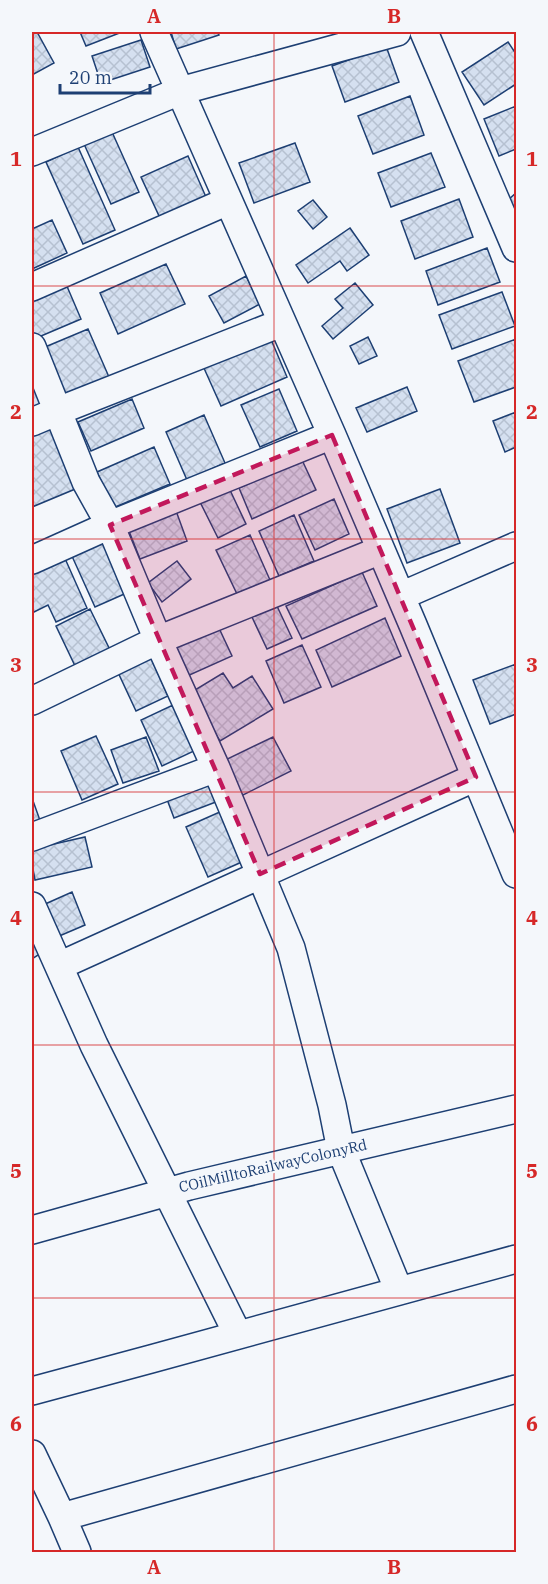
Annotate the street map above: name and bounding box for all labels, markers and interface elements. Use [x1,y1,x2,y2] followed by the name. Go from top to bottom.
[147,2,161,29] text: A
[387,2,401,29] text: B
[60,57,150,95] scale bar
[69,66,112,89] text: 20 m
[10,145,22,172] text: 1
[526,145,538,172] text: 1
[10,398,22,425] text: 2
[526,398,538,425] text: 2
[10,651,22,678] text: 3
[526,651,538,678] text: 3
[10,904,22,931] text: 4
[526,904,538,931] text: 4
[177,1135,369,1196] street label: COilMilltoRailwayColonyRd
[10,1157,22,1184] text: 5
[526,1157,538,1184] text: 5
[10,1410,22,1437] text: 6
[526,1410,538,1437] text: 6
[147,1553,161,1580] text: A
[387,1553,401,1580] text: B

